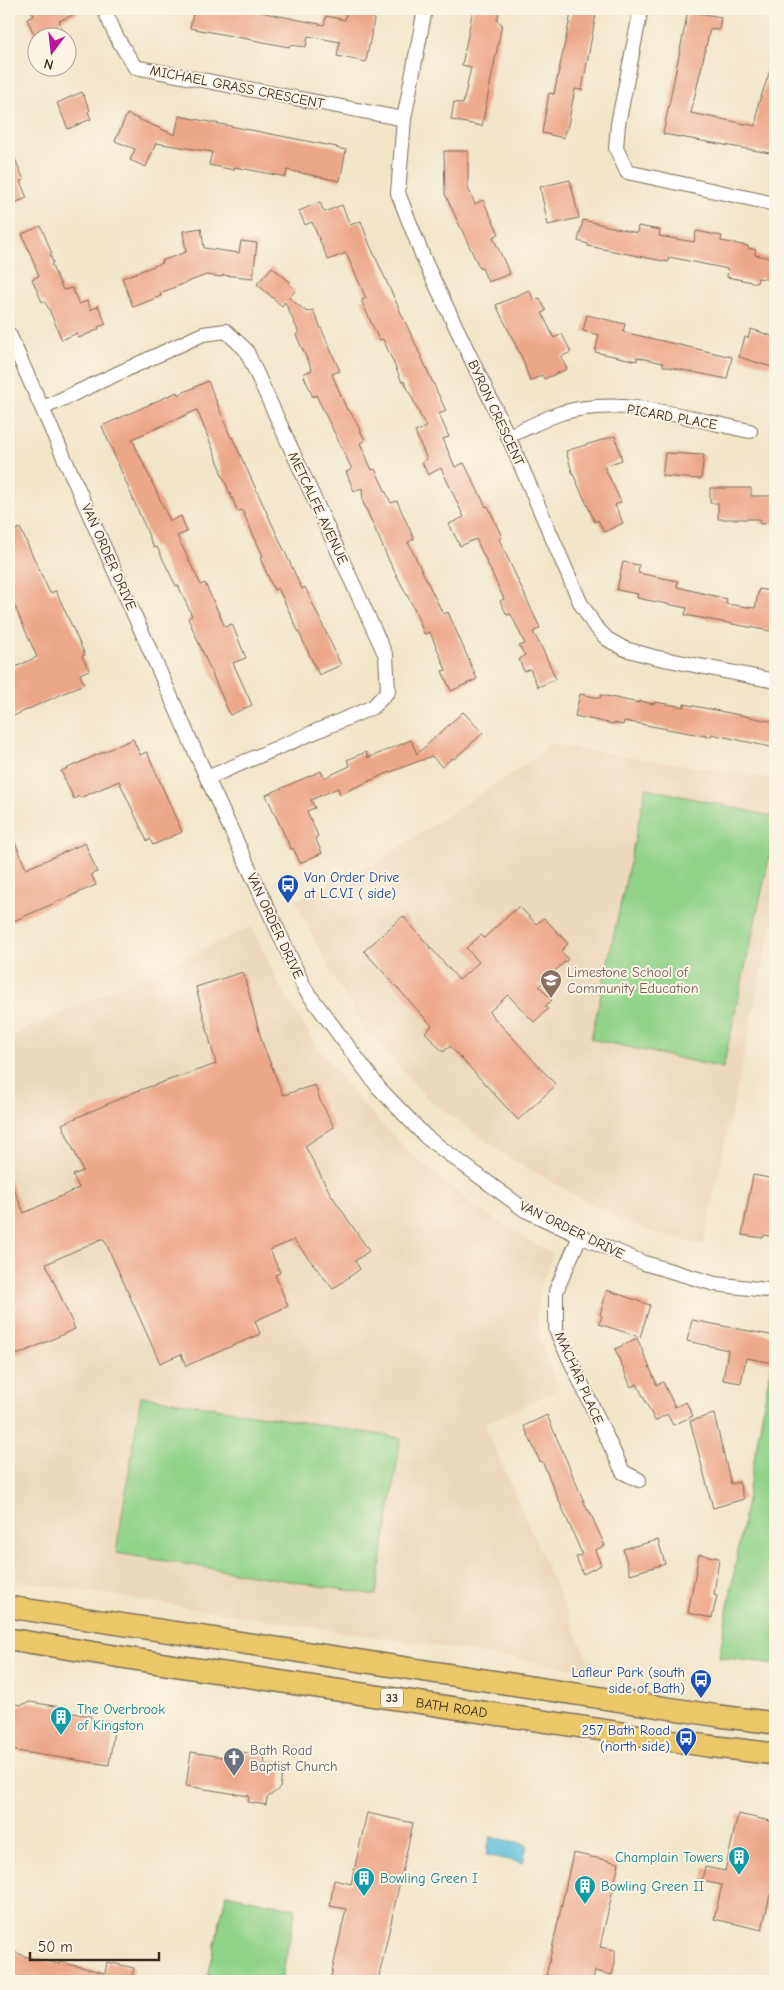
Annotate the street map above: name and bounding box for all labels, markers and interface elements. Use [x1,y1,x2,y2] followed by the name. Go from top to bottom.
[28,28,78,78] north arrow
[42,55,55,73] text: N
[148,62,326,112] street label: MICHAEL GRASS CRESCENT
[464,357,528,469] street label: BYRON CRESCENT
[625,401,719,433] street label: PICARD PLACE
[284,449,352,567] street label: METCALFE AVENUE
[78,501,140,613] street label: VAN ORDER DRIVE
[304,869,399,902] place label: Van Order Drive at L.C.V.I ( side)
[243,870,307,982] street label: VAN ORDER DRIVE
[276,873,300,904] bus stop icon: Van Order Drive at L.C.V.I ( side)
[567,964,699,997] place label: Limestone School of Community Education
[539,968,563,999] school or university icon: Limestone School of Community Education
[517,1197,627,1263] street label: VAN ORDER DRIVE
[551,1329,607,1427] street label: MACHAR PLACE
[571,1664,685,1697] place label: Lafleur Park (south side of Bath)
[689,1668,713,1699] bus stop icon: Lafleur Park (south side of Bath)
[381,1689,403,1708] road number: 33
[415,1694,489,1721] street label: BATH ROAD
[77,1701,165,1734] place label: The Overbrook of Kingston
[49,1705,73,1736] building icon: The Overbrook of Kingston
[581,1722,670,1755] place label: 257 Bath Road (north side)
[674,1726,698,1757] bus stop icon: 257 Bath Road (north side)
[250,1742,338,1775] place label: Bath Road Baptist Church
[222,1746,246,1777] church icon: Bath Road Baptist Church
[727,1845,751,1876] building icon: Champlain Towers
[615,1849,723,1866] place label: Champlain Towers
[352,1866,376,1897] building icon: Bowling Green I
[380,1870,478,1887] place label: Bowling Green I
[573,1874,597,1905] building icon: Bowling Green II
[601,1878,704,1895] place label: Bowling Green II
[30,1930,159,1962] scale bar
[38,1938,73,1956] text: 50 m

